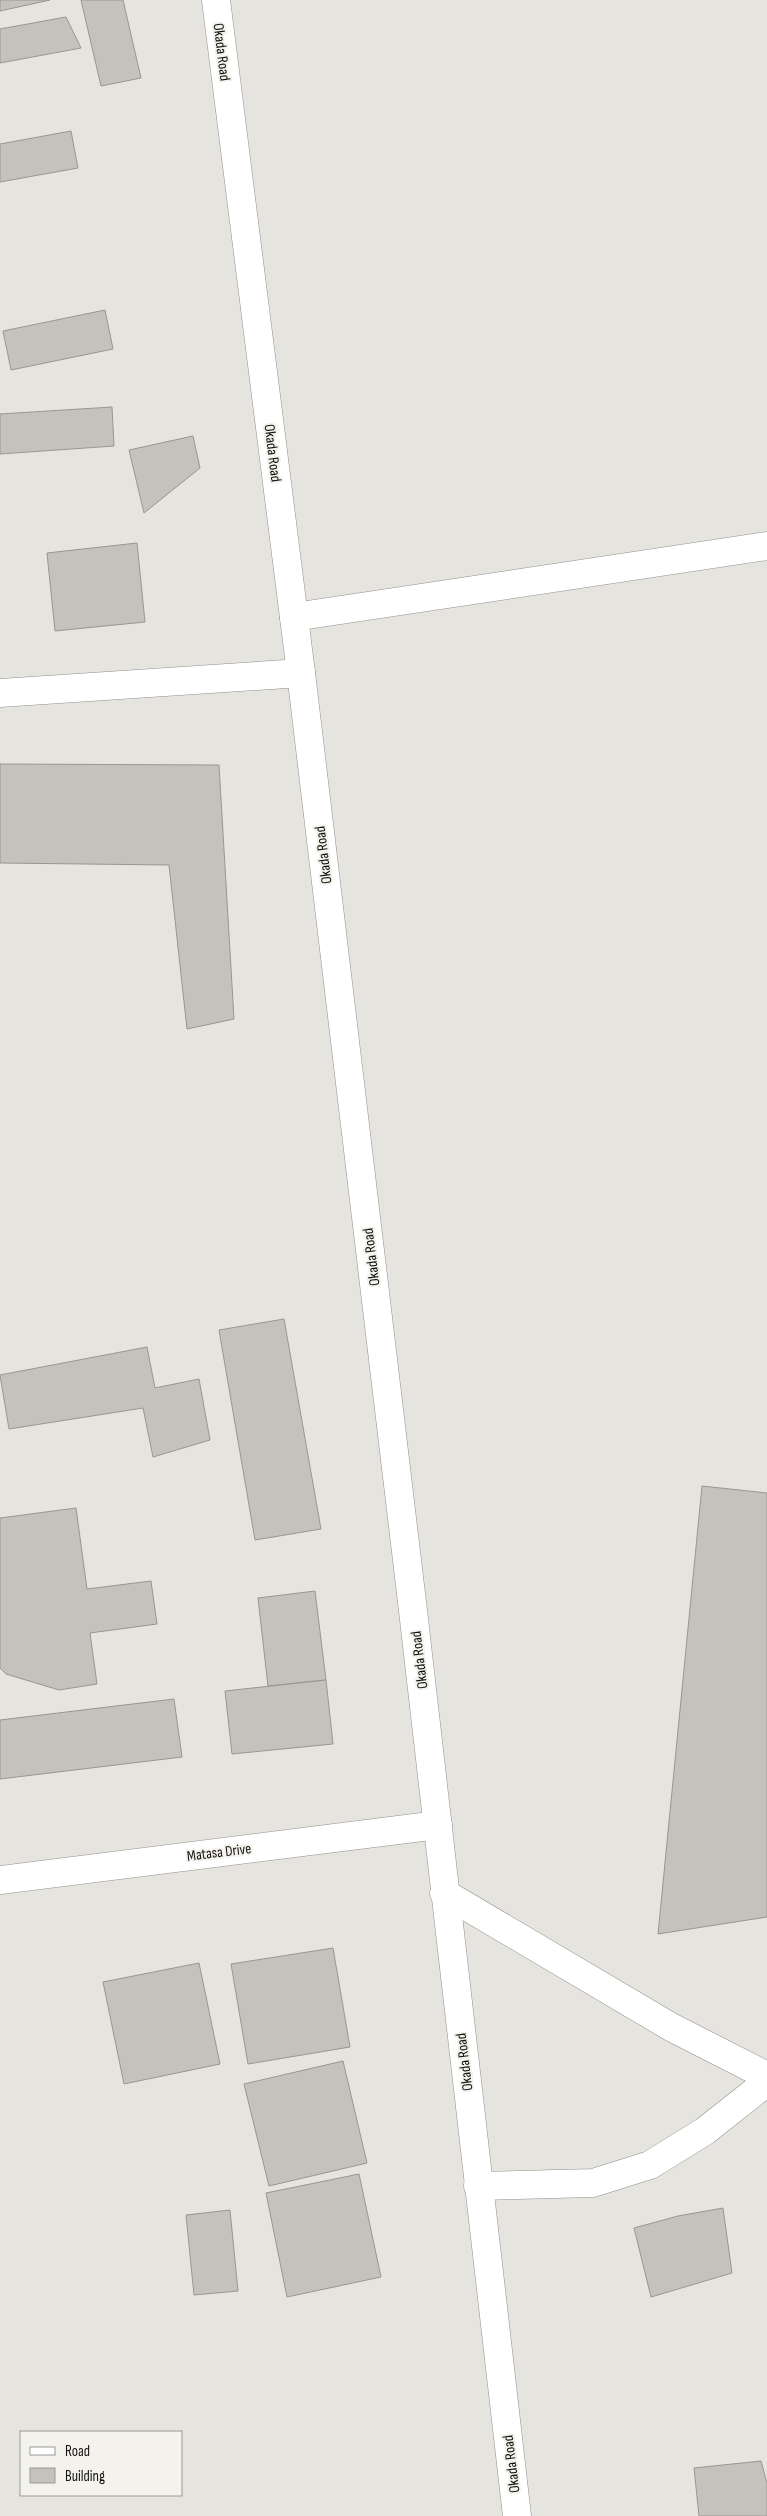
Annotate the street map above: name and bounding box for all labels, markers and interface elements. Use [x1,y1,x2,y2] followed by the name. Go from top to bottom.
[209,22,234,82] street label: Okada Road
[260,423,285,483] street label: Okada Road
[311,825,336,885] street label: Okada Road
[359,1227,384,1287] street label: Okada Road
[407,1630,432,1690] street label: Okada Road
[186,1839,252,1866] street label: Matasa Drive
[452,2032,477,2092] street label: Okada Road
[20,2431,182,2496] legend
[499,2434,524,2494] street label: Okada Road
[65,2442,90,2461] text: Road
[65,2467,105,2486] text: Building

